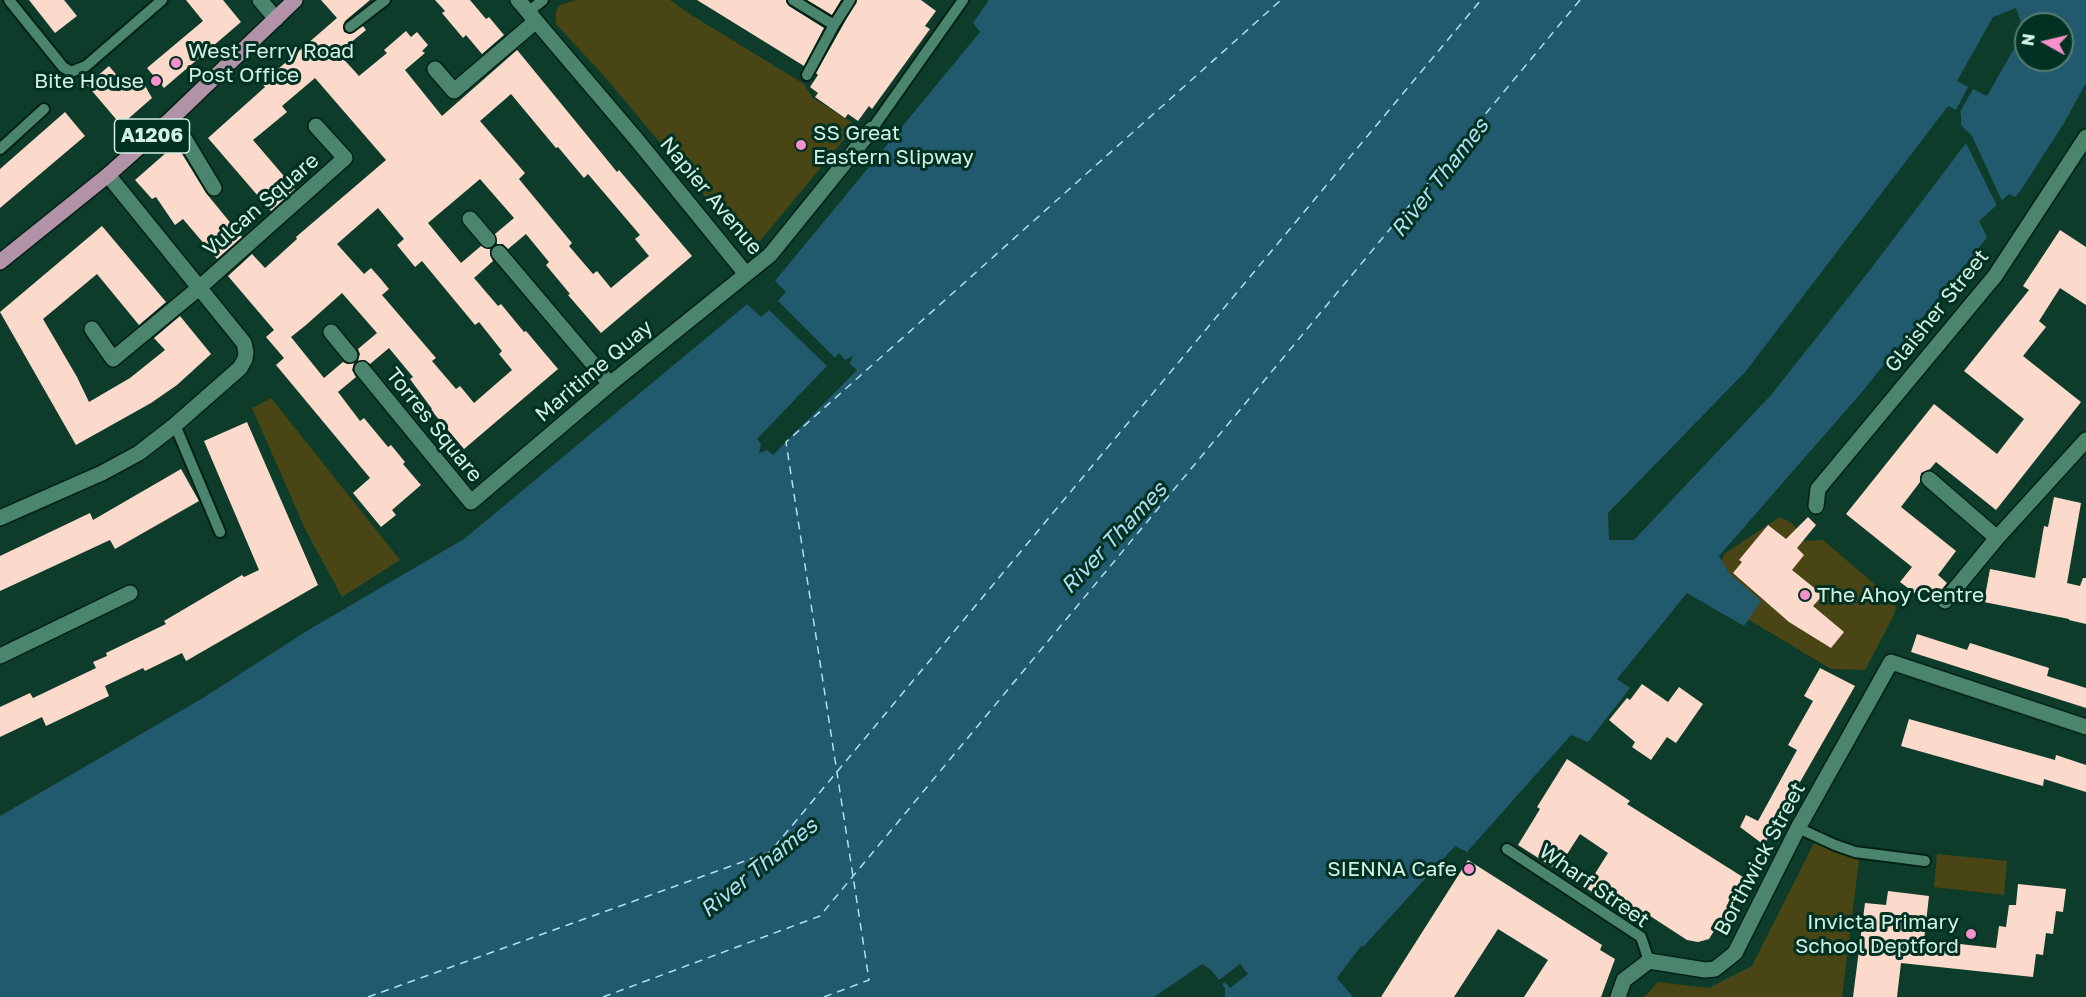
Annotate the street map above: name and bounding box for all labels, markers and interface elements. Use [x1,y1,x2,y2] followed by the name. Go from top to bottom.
[2014,12,2074,72] north arrow
[2017,32,2039,47] text: N
[188,38,354,88] place label: West Ferry Road Post Office
[169,56,183,70] marker: West Ferry Road Post Office
[34,68,144,94] place label: Bite House
[149,74,163,88] marker: Bite House
[1386,114,1494,242] water label: River Thames
[114,119,190,153] road number: A1206
[813,120,974,170] place label: SS Great Eastern Slipway
[654,132,768,260] street label: Napier Avenue
[794,138,808,152] marker: SS Great Eastern Slipway
[198,148,324,262] street label: Vulcan Square
[1880,244,1994,378] street label: Glaisher Street
[530,315,658,427] street label: Maritime Quay
[380,363,488,487] street label: Torres Square
[1056,477,1172,599] water label: River Thames
[1817,582,1984,608] place label: The Ahoy Centre
[1798,588,1812,602] marker: The Ahoy Centre
[1709,778,1811,940] street label: Borthwick Street
[695,813,823,923] water label: River Thames
[1534,839,1654,933] street label: Wharf Street
[1327,856,1457,882] place label: SIENNA Cafe
[1462,862,1476,876] marker: SIENNA Cafe
[1795,909,1959,959] place label: Invicta Primary School Deptford
[1964,927,1978,941] marker: Invicta Primary School Deptford

